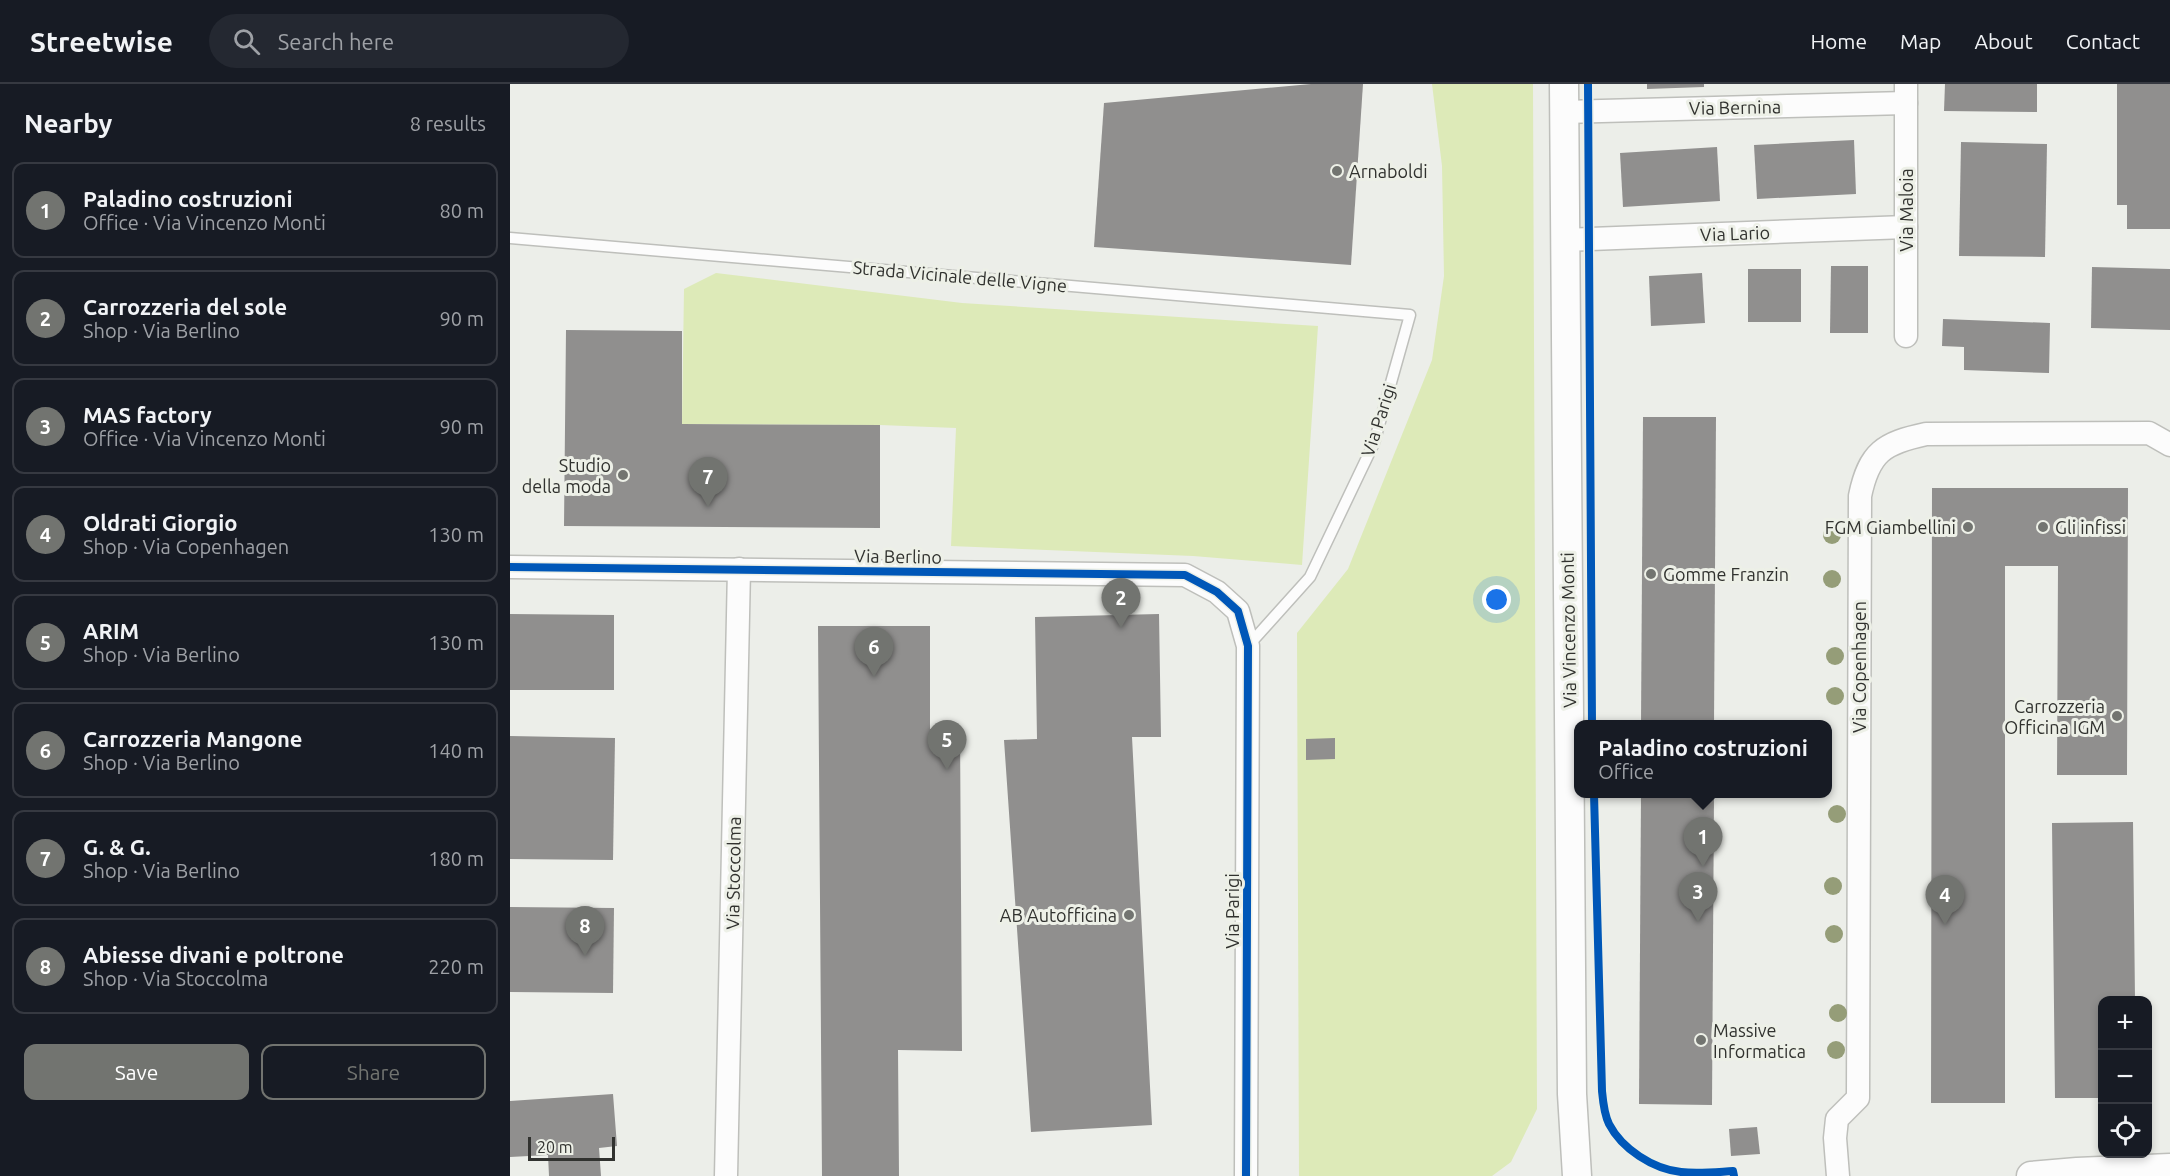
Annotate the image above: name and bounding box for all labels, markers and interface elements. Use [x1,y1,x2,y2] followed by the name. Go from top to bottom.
[209,14,629,68] search box
[230,25,263,58] icon: search
[30,26,173,57] text: Streetwise
[278,29,394,54] text: Search here
[1810,29,1867,53] text: Home
[1900,29,1941,53] text: Map
[1974,29,2033,53] text: About
[2066,29,2140,53] text: Contact
[1689,96,1781,118] street label: Via Bernina
[24,109,112,138] text: Nearby
[410,112,486,135] text: 8 results
[1349,161,1428,181] place label: Arnaboldi
[1330,164,1344,178] marker: Arnaboldi
[1896,168,1916,252] street label: Via Maloia
[83,186,293,211] text: Paladino costruzioni
[40,199,51,222] text: 1
[440,199,484,222] text: 80 m
[83,211,326,234] text: Office · Via Vincenzo Monti
[1700,222,1770,244] street label: Via Lario
[852,257,1068,295] street label: Strada Vicinale delle Vigne
[83,294,287,319] text: Carrozzeria del sole
[40,307,51,330] text: 2
[440,307,484,330] text: 90 m
[83,319,240,342] text: Shop · Via Berlino
[1357,381,1399,459] street label: Via Parigi
[83,402,212,427] text: MAS factory
[40,415,51,438] text: 3
[440,415,484,438] text: 90 m
[83,427,326,450] text: Office · Via Vincenzo Monti
[522,455,611,496] place label: Studio della moda
[688,458,728,507] pin: 7
[616,468,630,482] marker: Studio della moda
[83,510,238,535] text: Oldrati Giorgio
[1825,517,1956,537] place label: FGM Giambellini
[2055,517,2126,537] place label: Gli infissi
[1961,520,1975,534] marker: FGM Giambellini
[2036,520,2050,534] marker: Gli infissi
[40,523,51,546] text: 4
[428,523,484,546] text: 130 m
[83,535,289,558] text: Shop · Via Copenhagen
[854,545,942,567] street label: Via Berlino
[1557,552,1579,708] street label: Via Vincenzo Monti
[1663,564,1789,584] place label: Gomme Franzin
[1644,567,1658,581] marker: Gomme Franzin
[1102,578,1140,628] pin: 2
[1482,585,1511,614] your location
[1849,601,1869,733] street label: Via Copenhagen
[83,618,139,643] text: ARIM
[854,628,894,677] pin: 6
[40,631,51,654] text: 5
[428,631,484,654] text: 130 m
[83,643,240,666] text: Shop · Via Berlino
[2004,696,2105,737] place label: Carrozzeria Officina IGM
[2110,709,2124,723] marker: Carrozzeria Officina IGM
[928,720,966,770] pin: 5
[1574,720,1832,798] popup
[83,726,303,751] text: Carrozzeria Mangone
[1598,735,1808,760] text: Paladino costruzioni
[40,739,51,762] text: 6
[428,739,484,762] text: 140 m
[83,751,240,774] text: Shop · Via Berlino
[1598,760,1654,783] text: Office
[722,816,744,930] street label: Via Stoccolma
[1684,818,1722,867] pin: 1
[83,834,151,859] text: G. & G.
[40,847,51,870] text: 7
[428,847,484,870] text: 180 m
[83,859,240,882] text: Shop · Via Berlino
[1678,872,1718,922] pin: 3
[1222,873,1242,949] street label: Via Parigi
[1926,876,1964,925] pin: 4
[1000,905,1117,925] place label: AB Autofficina
[566,906,604,956] pin: 8
[1122,908,1136,922] marker: AB Autofficina
[83,942,344,967] text: Abiesse divani e poltrone
[40,955,51,978] text: 8
[428,955,484,978] text: 220 m
[83,967,268,990] text: Shop · Via Stoccolma
[2098,996,2152,1158] map controls
[2098,996,2152,1050] button: +
[1713,1020,1806,1061] place label: Massive Informatica
[1694,1033,1708,1047] marker: Massive Informatica
[24,1044,249,1100] button: Save
[261,1044,486,1100] button: Share
[2098,1050,2152,1104] button: −
[2098,1104,2152,1158] button: locate
[528,1134,615,1162] scale bar
[537,1138,573,1156] text: 20 m

